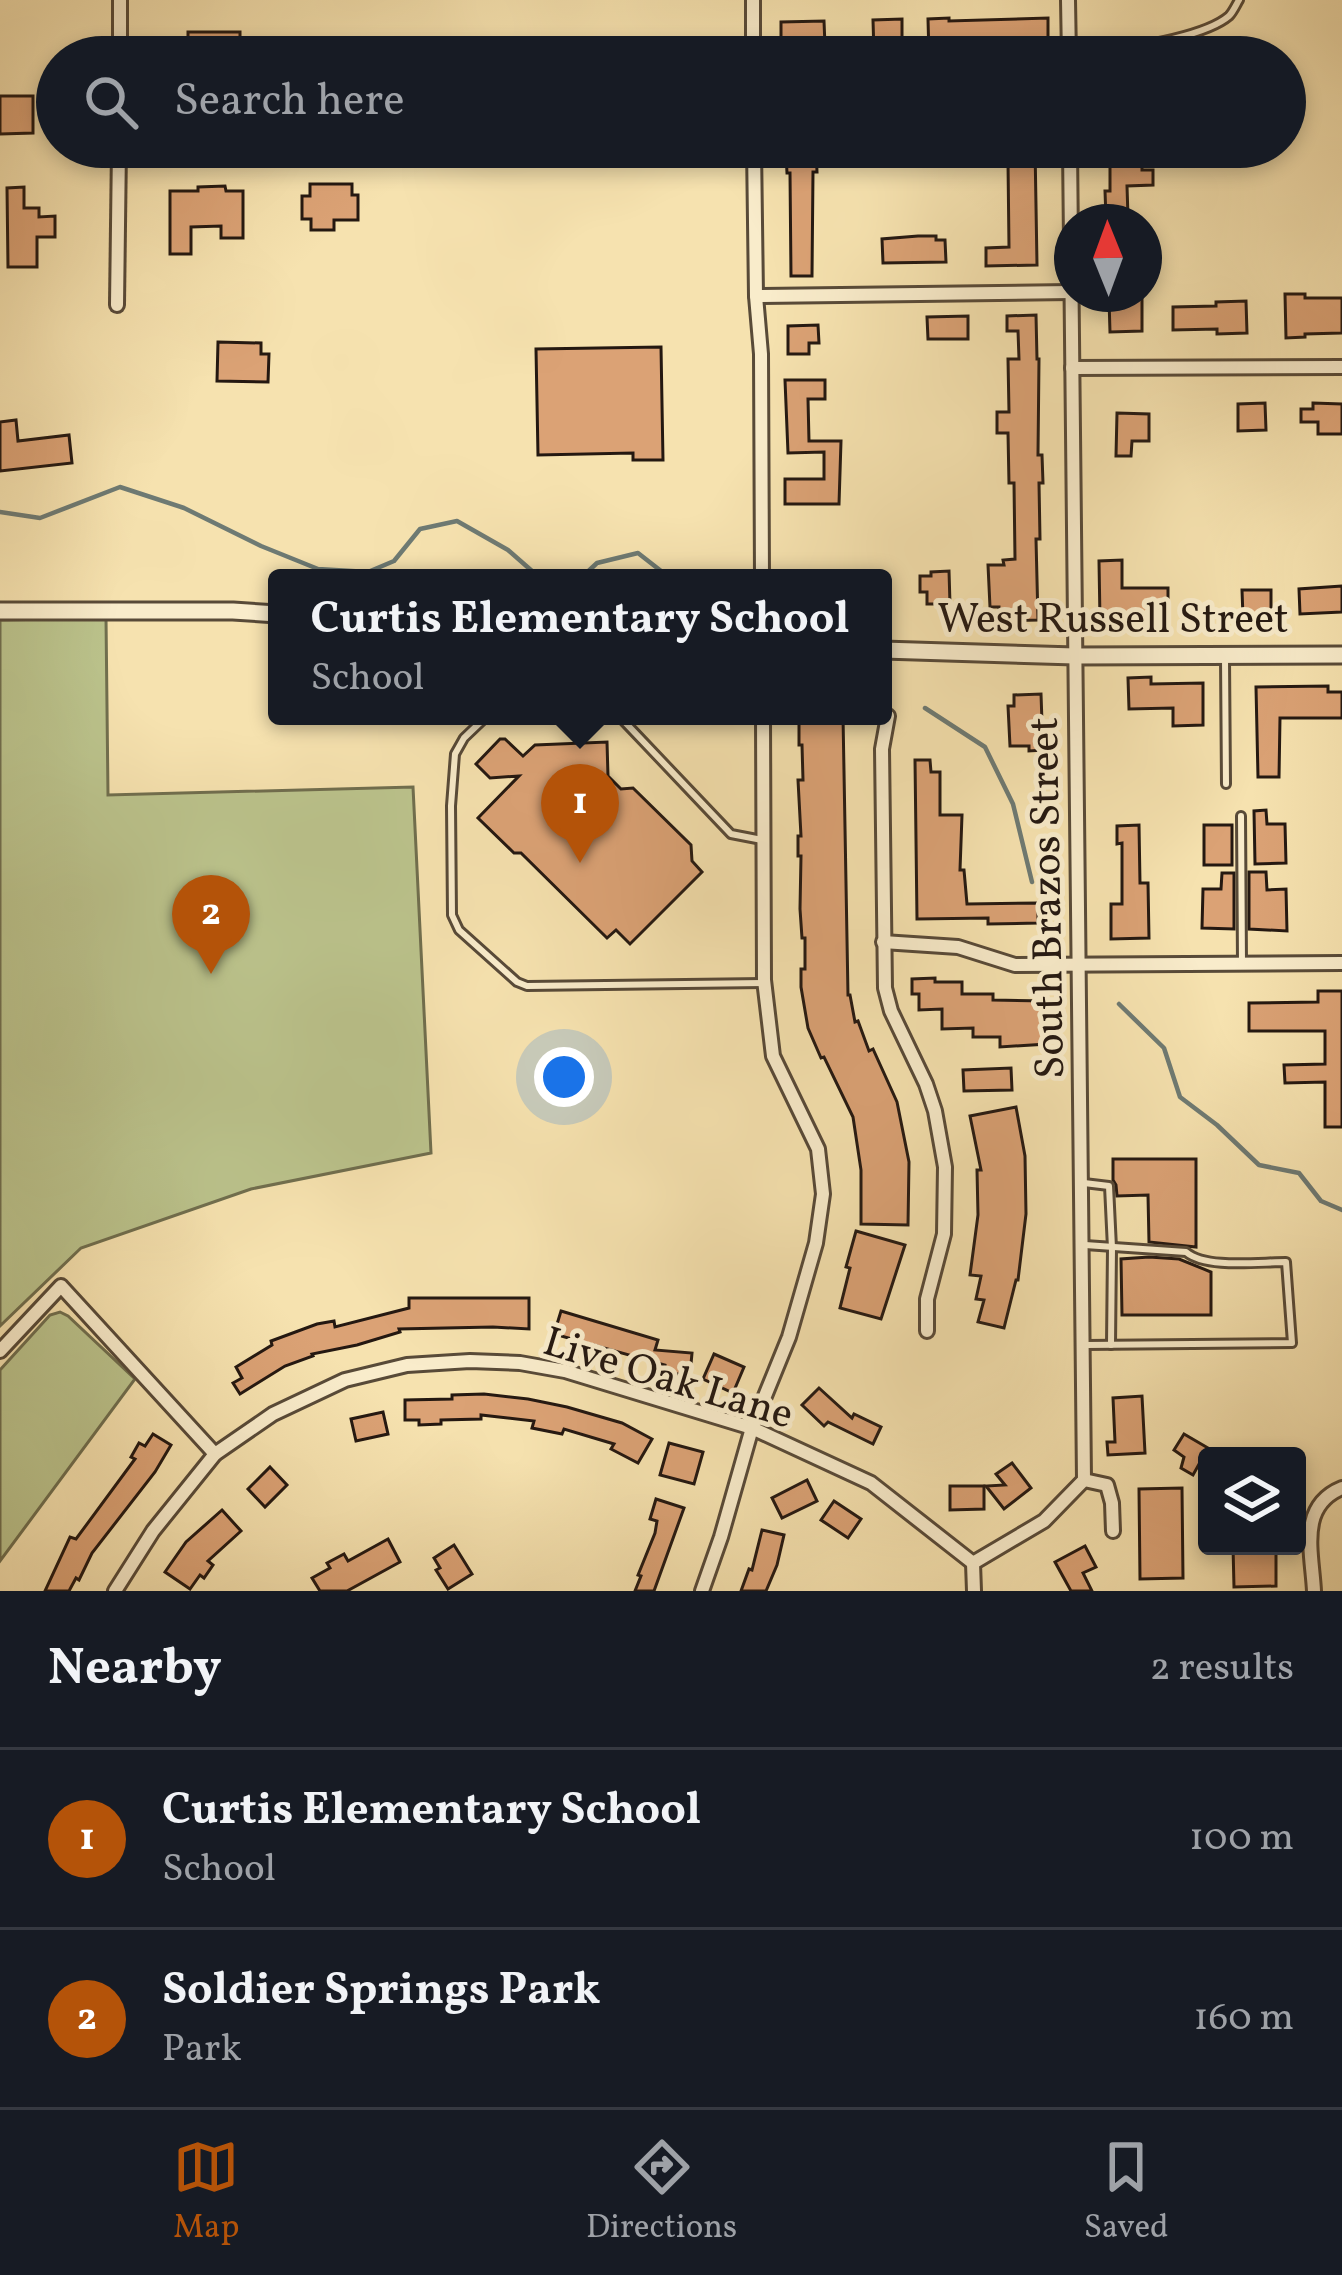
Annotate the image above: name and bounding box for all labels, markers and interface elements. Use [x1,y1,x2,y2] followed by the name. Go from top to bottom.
[36,36,1306,168] search box
[78,69,144,135] icon: search
[174,71,405,134] text: Search here
[1054,204,1162,312] north arrow
[268,569,892,725] popup
[310,589,850,652] text: Curtis Elementary School
[937,592,1289,651] street label: West Russell Street
[310,652,424,706] text: School
[1017,716,1082,1079] street label: South Brazos Street
[541,764,619,863] pin: 1
[172,875,250,974] pin: 2
[534,1047,594,1107] your location
[535,1314,800,1446] street label: Live Oak Lane
[1198,1447,1306,1555] map controls
[1198,1447,1306,1555] button: layers
[48,1634,222,1705] text: Nearby
[1150,1642,1294,1696] text: 2 results
[162,1780,701,1843] text: Curtis Elementary School
[79,1812,95,1866] text: 1
[1189,1812,1294,1866] text: 100 m
[162,1843,276,1897] text: School
[162,1960,601,2023] text: Soldier Springs Park
[77,1992,97,2046] text: 2
[1193,1992,1294,2046] text: 160 m
[162,2023,242,2077] text: Park
[173,2134,239,2252] tab: Map
[586,2134,737,2252] tab: Directions
[1084,2134,1169,2252] tab: Saved

